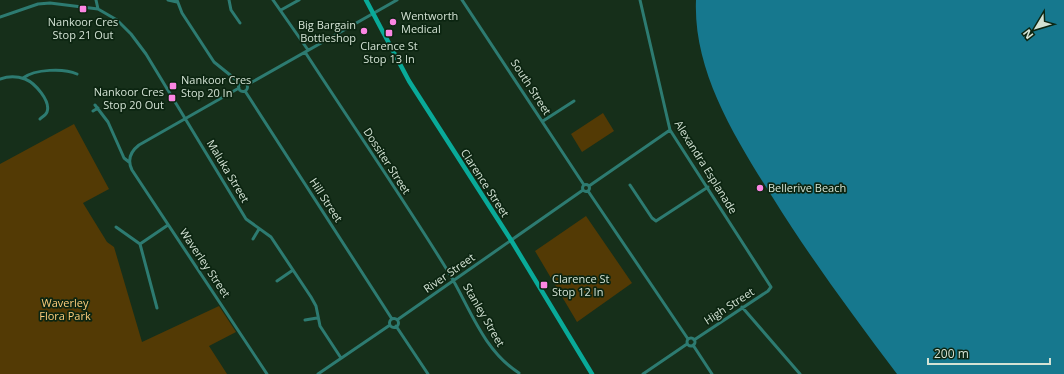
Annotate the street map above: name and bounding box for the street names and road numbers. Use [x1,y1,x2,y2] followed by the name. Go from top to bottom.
[508,56,555,118] street label: South Street
[672,117,741,216] street label: Alexandra Esplanade
[360,125,414,197] street label: Dossiter Street
[204,136,253,205] street label: Maluka Street
[458,146,513,220] street label: Clarence Street
[307,175,346,225] street label: Hill Street
[177,225,234,300] street label: Waverley Street
[420,249,477,296] street label: River Street
[460,280,509,349] street label: Stanley Street
[701,284,757,327] street label: High Street

